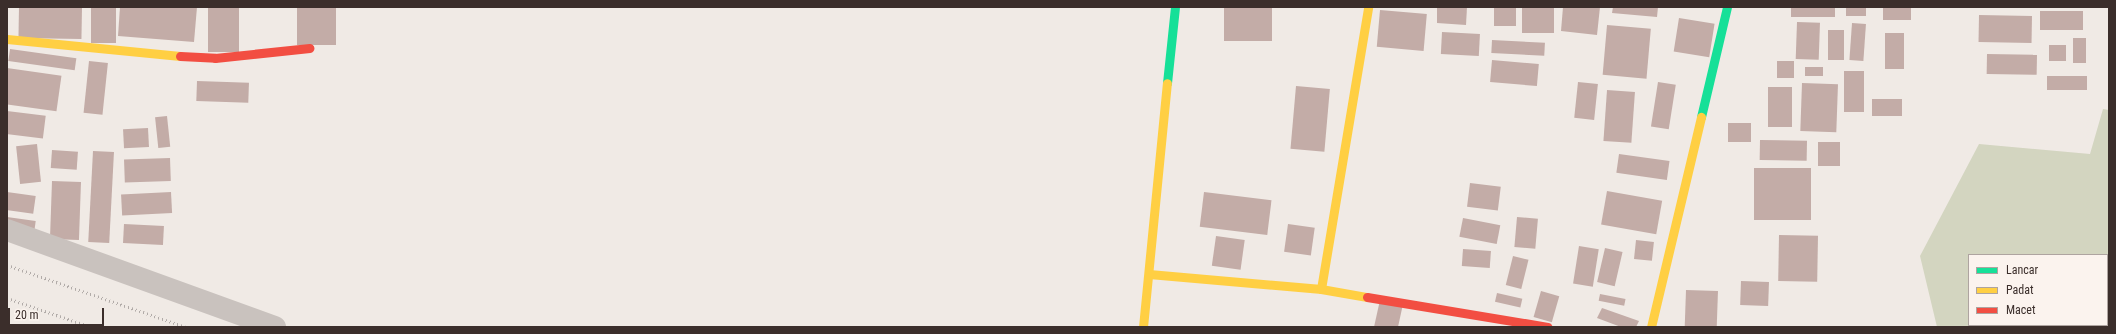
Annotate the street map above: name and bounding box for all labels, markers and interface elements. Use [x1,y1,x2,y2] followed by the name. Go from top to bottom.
[1968,254,2108,326] legend
[2006,263,2038,277] text: Lancar
[2006,283,2034,297] text: Padat
[10,300,106,326] scale bar
[2006,303,2036,317] text: Macet
[15,308,39,322] text: 20 m

